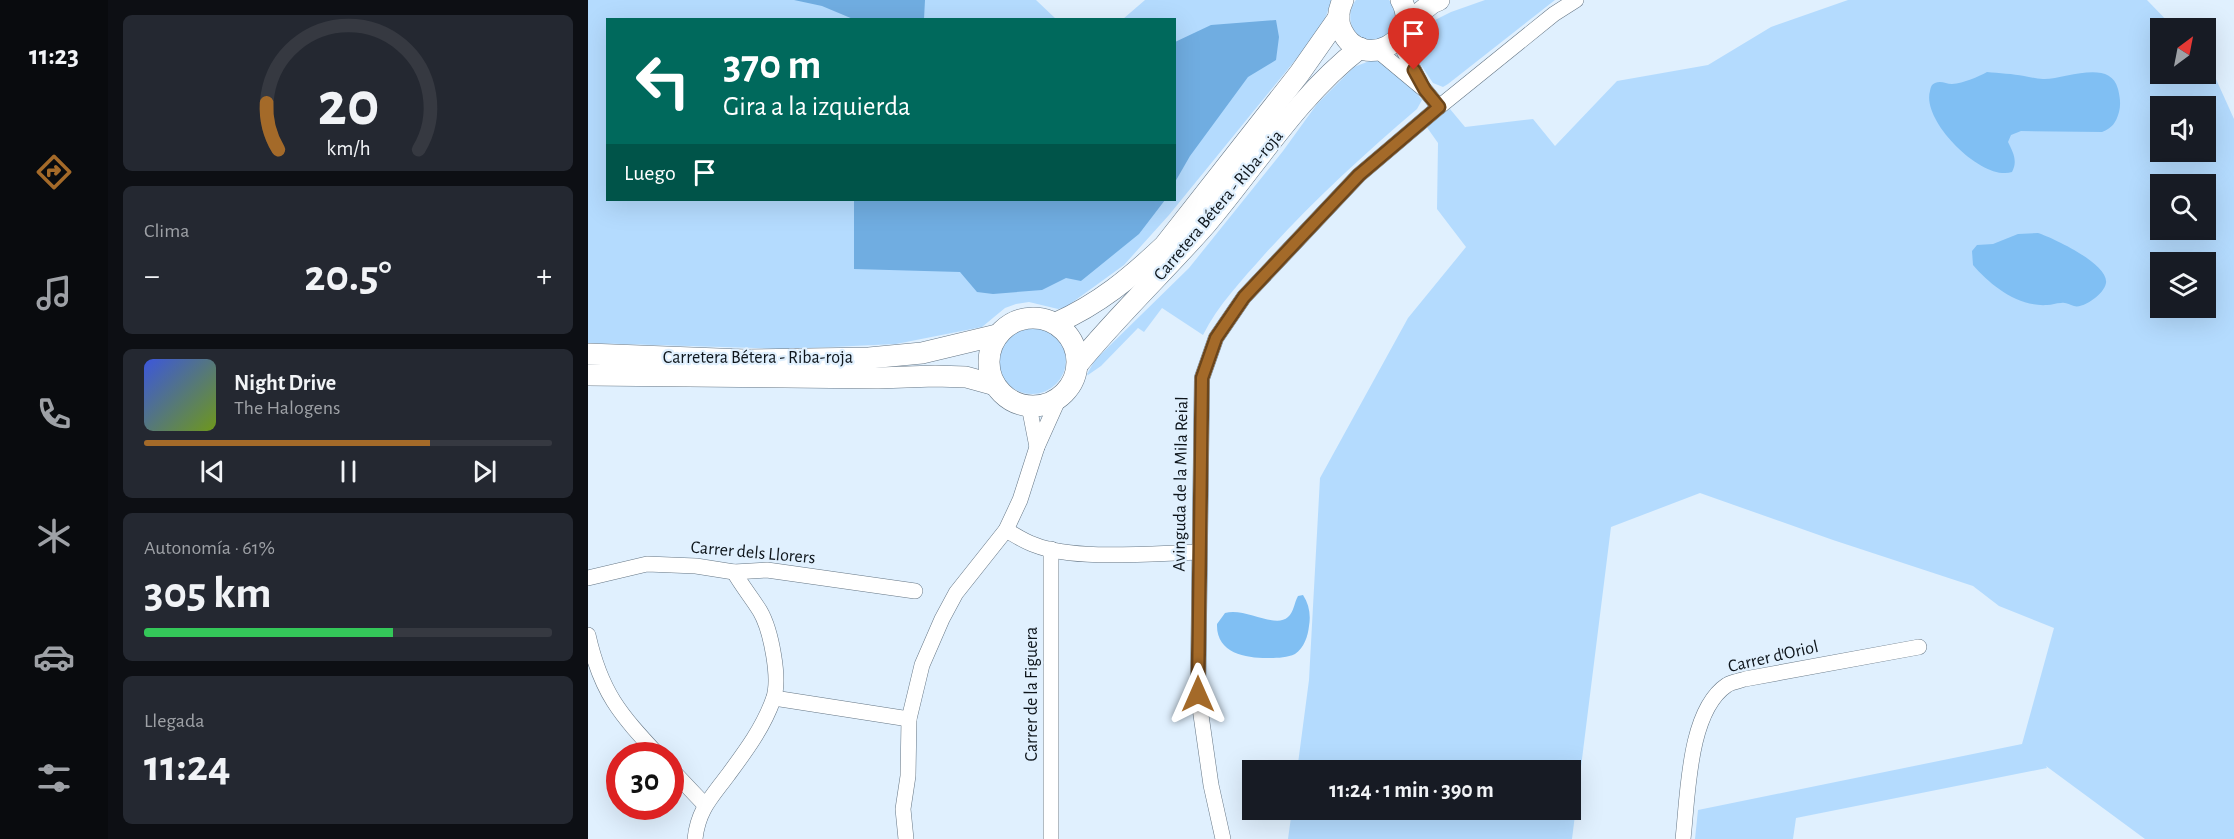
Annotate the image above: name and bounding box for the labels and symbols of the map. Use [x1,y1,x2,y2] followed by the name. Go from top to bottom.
[1388,8,1439,70] pin
[2150,18,2216,84] north arrow
[1151,127,1287,284] street label: Carretera Bétera - Riba-roja
[663,349,853,367] street label: Carretera Bétera - Riba-roja
[1170,396,1192,572] street label: Avinguda de la Mila Reial
[690,539,816,567] street label: Carrer dels Llorers
[1023,627,1041,761] street label: Carrer de la Figuera
[1726,638,1820,676] street label: Carrer d'Oriol
[1166,662,1230,726] position arrow
[606,742,684,820] speed limit sign: 30

